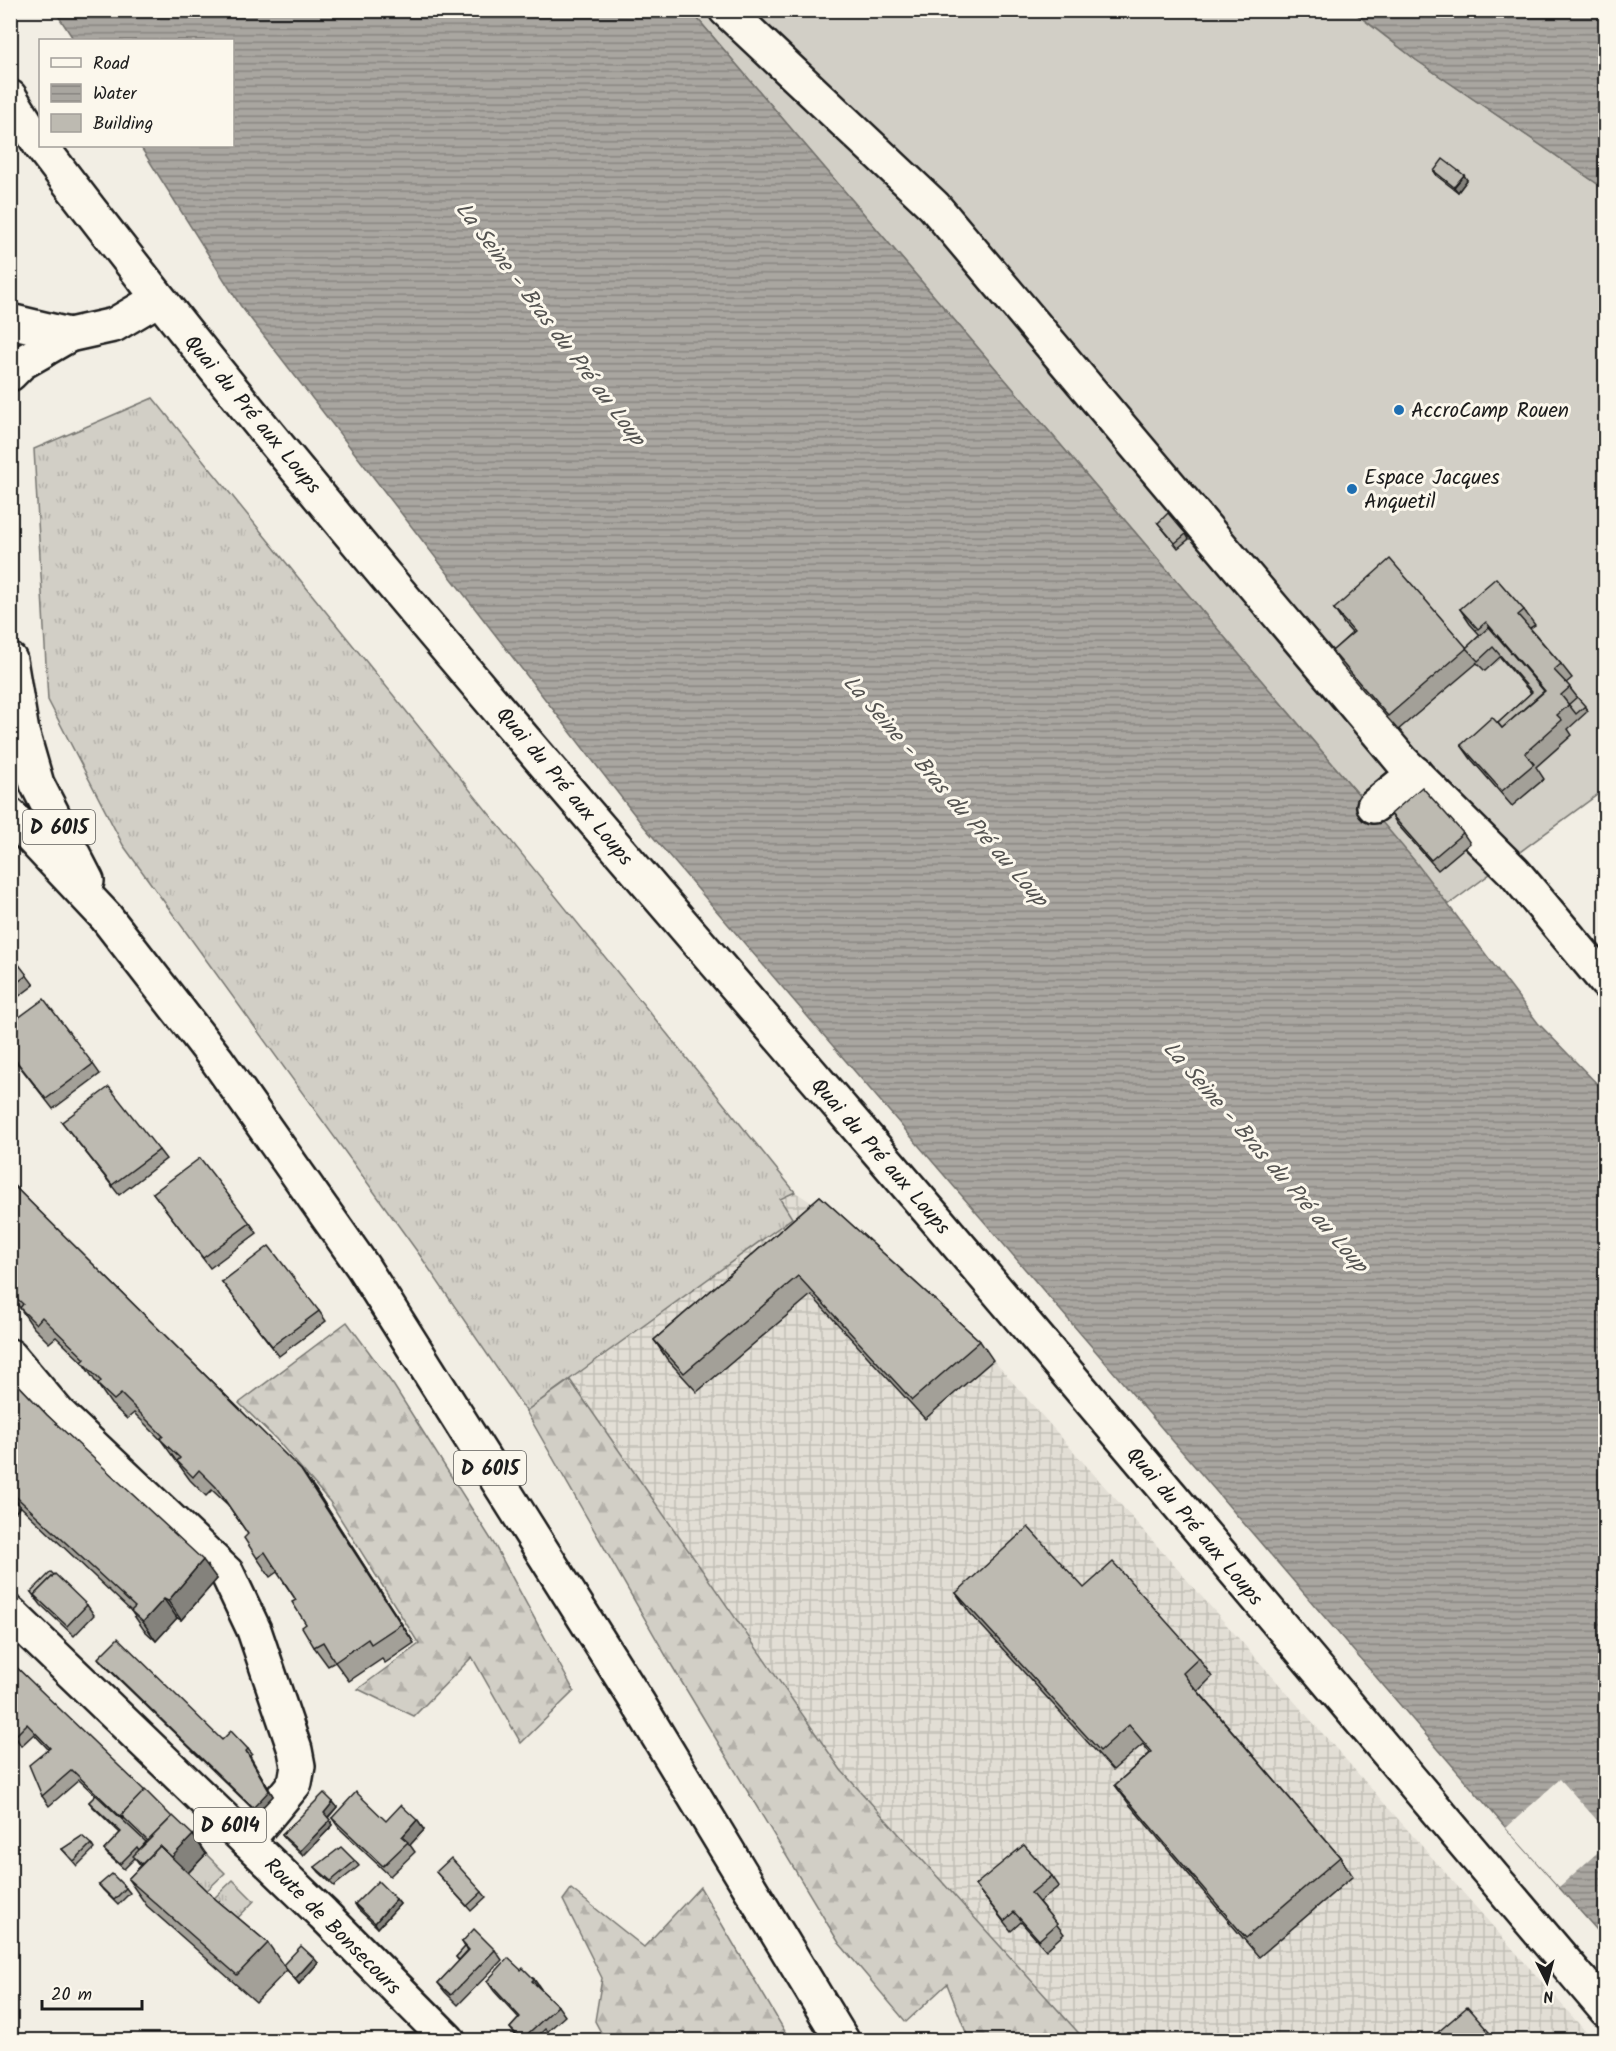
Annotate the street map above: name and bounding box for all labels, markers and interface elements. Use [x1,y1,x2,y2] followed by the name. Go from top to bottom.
[39,39,234,147] legend
[93,50,130,79] text: Road
[93,80,138,109] text: Water
[93,110,153,139] text: Building
[445,195,654,456] water label: La Seine - Bras du Pré au Loup
[175,328,329,502] street label: Quai du Pré aux Loups
[1411,395,1569,428] place label: AccroCamp Rouen
[1392,403,1406,417] marker: AccroCamp Rouen
[1364,462,1500,519] place label: Espace Jacques Anquetil
[1345,482,1359,496] marker: Espace Jacques Anquetil
[833,668,1057,917] water label: La Seine - Bras du Pré au Loup
[487,700,641,874] street label: Quai du Pré aux Loups
[23,810,95,844] road number: D 6015
[1153,1034,1377,1283] water label: La Seine - Bras du Pré au Loup
[802,1071,958,1243] street label: Quai du Pré aux Loups
[1117,1440,1271,1614] street label: Quai du Pré aux Loups
[454,1451,526,1485] road number: D 6015
[194,1808,266,1842] road number: D 6014
[255,1850,409,2004] street label: Route de Bonsecours
[1517,1952,1577,2012] north arrow
[42,1973,142,2011] scale bar
[51,1981,92,2010] text: 20 m
[1542,1982,1555,2008] text: N

